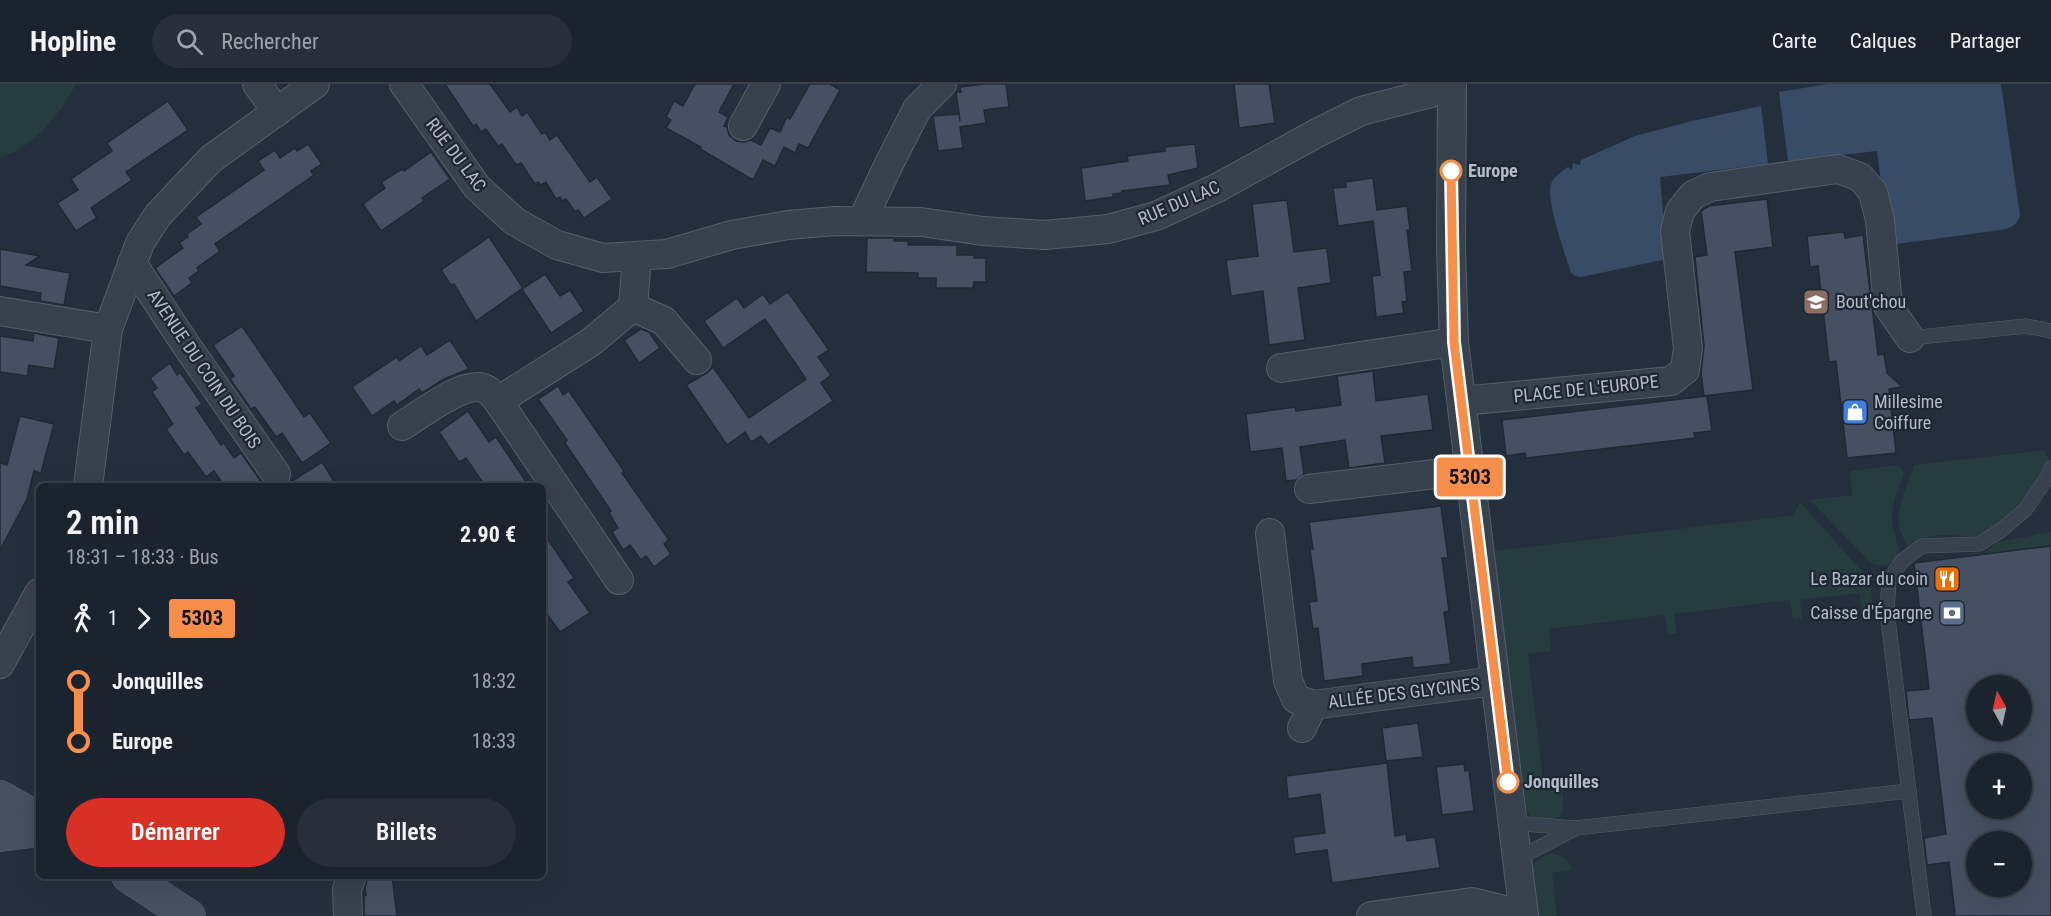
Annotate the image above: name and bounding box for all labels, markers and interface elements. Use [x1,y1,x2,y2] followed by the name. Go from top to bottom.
[152,14,572,68] search box
[30,25,116,58] text: Hopline
[173,25,206,58] icon: search
[221,29,319,54] text: Rechercher
[1772,29,1817,53] text: Carte
[1850,29,1917,53] text: Calques
[1950,29,2021,53] text: Partager
[422,114,491,196] street label: RUE DU LAC
[1440,160,1462,182] marker: Europe
[1468,160,1518,181] place label: Europe
[1135,176,1223,229] street label: RUE DU LAC
[143,285,265,452] street label: AVENUE DU COIN DU BOIS
[1801,287,1831,317] school or university icon: Bout'chou
[1836,291,1906,312] place label: Bout'chou
[1512,370,1660,407] street label: PLACE DE L'EUROPE
[1874,391,1943,433] place label: Millesime Coiffure
[1840,397,1870,427] shop icon: Millesime Coiffure
[1428,458,1512,496] line badge: 5303
[1449,465,1491,489] text: 5303
[66,503,139,542] text: 2 min
[460,522,516,547] text: 2.90 €
[66,545,219,569] text: 18:31 – 18:33 · Bus
[1932,564,1962,594] restaurant icon: Le Bazar du coin
[1810,568,1928,589] place label: Le Bazar du coin
[1937,598,1967,628] bank icon: Caisse d'Épargne
[66,602,99,635] icon: walk
[127,602,160,635] icon: forward
[1810,602,1932,623] place label: Caisse d'Épargne
[108,606,118,630] text: 1
[181,606,223,630] text: 5303
[112,669,203,694] text: Jonquilles
[472,669,516,693] text: 18:32
[1327,673,1481,712] street label: ALLÉE DES GLYCINES
[1966,675,2032,741] north arrow
[1966,675,2032,897] map controls
[112,729,173,754] text: Europe
[472,729,516,753] text: 18:33
[1966,753,2032,819] button: +
[1497,771,1519,793] marker: Jonquilles
[1524,771,1599,792] place label: Jonquilles
[66,798,285,867] button: Démarrer
[297,798,516,867] button: Billets
[1966,831,2032,897] button: −

